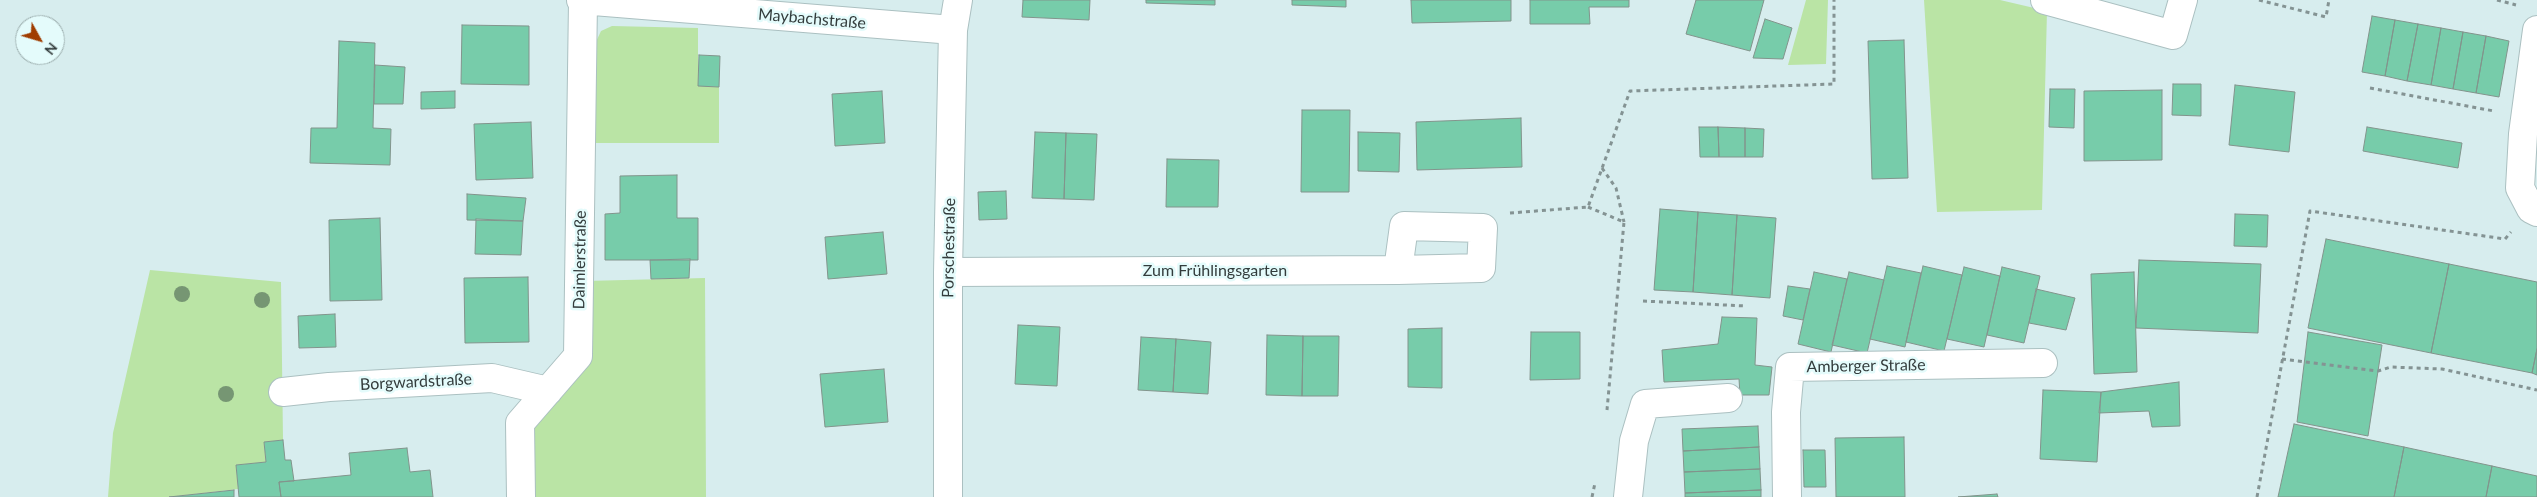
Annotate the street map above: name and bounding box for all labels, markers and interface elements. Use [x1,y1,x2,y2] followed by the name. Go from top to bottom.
[757,5,867,33] street label: Maybachstraße
[15,15,65,65] north arrow
[41,40,61,59] text: N
[939,198,959,298] street label: Porschestraße
[570,210,590,310] street label: Daimlerstraße
[1143,261,1287,281] street label: Zum Frühlingsgarten
[1806,355,1926,377] street label: Amberger Straße
[359,369,473,395] street label: Borgwardstraße

